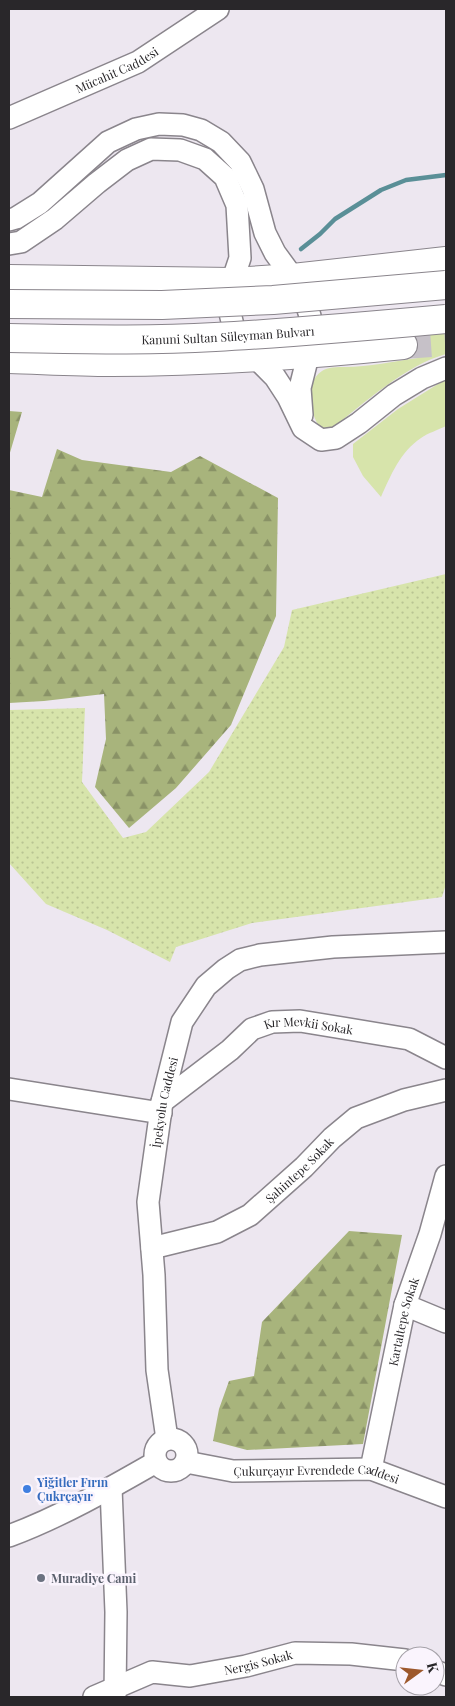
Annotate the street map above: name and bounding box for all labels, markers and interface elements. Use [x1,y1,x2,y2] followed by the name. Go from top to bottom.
[73,43,161,96] street label: Mücahit Caddesi
[141,322,315,347] street label: Kanuni Sultan Süleyman Bulvarı
[262,1013,355,1038] street label: Kır Mevkii Sokak
[148,1055,181,1149] street label: İpekyolu Caddesi
[262,1133,337,1206] street label: Şahintepe Sokak
[385,1274,422,1367] street label: Kartaltepe Sokak
[233,1461,402,1487] street label: Çukurçayır Evrendede Caddesi
[36,1474,109,1504] place label: Yiğitler Fırın Çukrçayır
[21,1483,33,1495] marker: Yiğitler Fırın Çukrçayır
[51,1570,136,1586] place label: Muradiye Cami
[35,1572,47,1584] marker: Muradiye Cami
[223,1646,295,1678] street label: Nergis Sokak
[395,1646,445,1696] north arrow
[423,1660,444,1676] text: K

